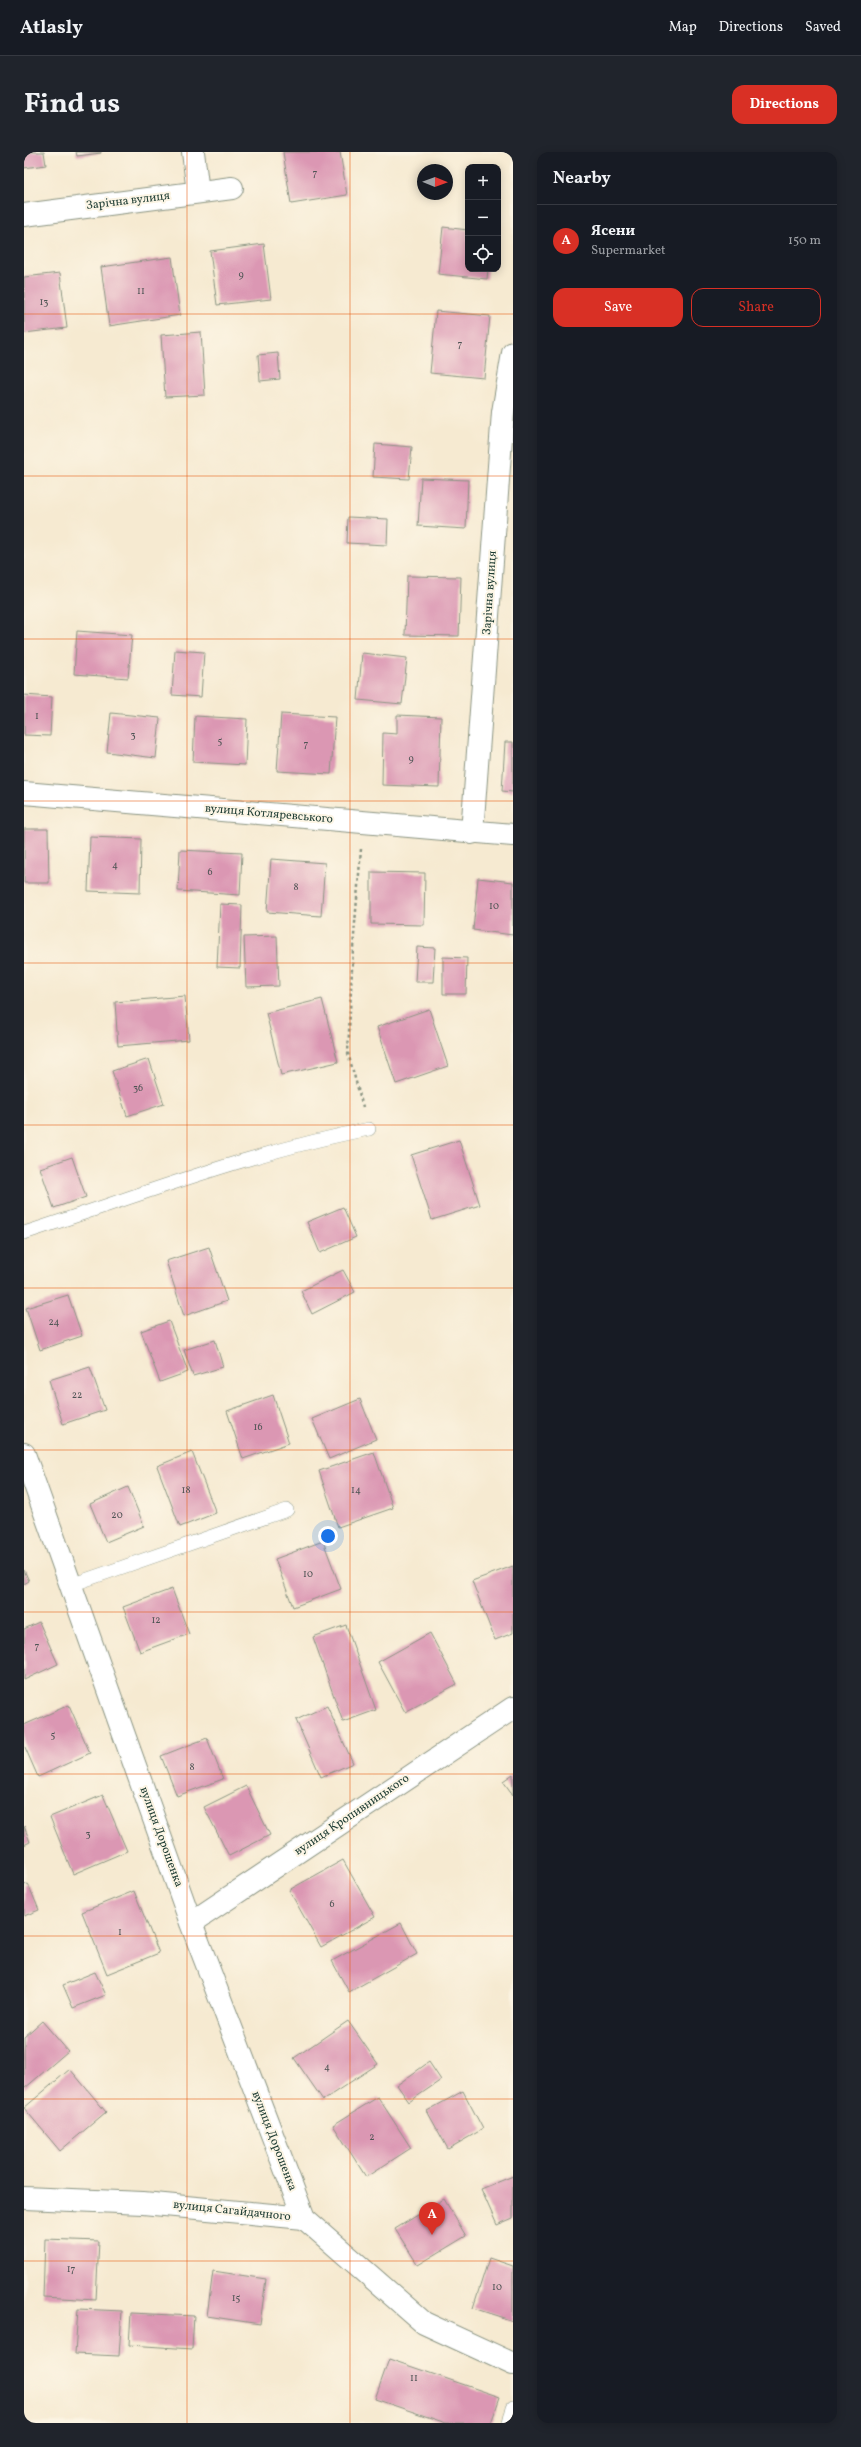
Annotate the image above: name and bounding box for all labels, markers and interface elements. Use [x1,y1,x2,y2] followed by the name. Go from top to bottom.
[20,15,83,41] text: Atlasly
[669,18,697,37] text: Map
[719,18,783,37] text: Directions
[805,18,841,37] text: Saved
[24,85,120,124] text: Find us
[732,85,837,124] button: Directions
[417,164,453,200] north arrow
[465,164,501,272] map controls
[465,164,501,200] button: +
[313,166,318,180] house number: 7
[553,167,611,190] text: Nearby
[85,188,171,214] street label: Зарічна вулиця
[465,200,501,236] button: −
[591,221,635,242] text: Ясени
[561,232,571,250] text: A
[788,232,821,250] text: 150 m
[465,236,501,272] button: locate
[591,242,666,260] text: Supermarket
[238,268,244,282] house number: 9
[137,284,145,298] house number: 11
[553,288,683,327] button: Save
[691,288,821,327] button: Share
[39,295,49,309] house number: 13
[458,337,463,351] house number: 7
[479,550,501,636] street label: Зарічна вулиця
[35,709,39,723] house number: 1
[130,728,136,742] house number: 3
[218,734,223,748] house number: 5
[304,737,309,751] house number: 7
[408,752,414,766] house number: 9
[204,800,334,828] street label: вулиця Котляревського
[112,858,118,872] house number: 4
[207,865,213,879] house number: 6
[293,880,299,894] house number: 8
[489,899,499,913] house number: 10
[133,1081,143,1095] house number: 36
[48,1315,60,1329] house number: 24
[72,1388,82,1402] house number: 22
[254,1420,262,1434] house number: 16
[182,1483,190,1497] house number: 18
[351,1483,361,1497] house number: 14
[111,1508,123,1522] house number: 20
[318,1526,338,1546] your location
[303,1567,313,1581] house number: 10
[151,1613,161,1627] house number: 12
[35,1639,40,1653] house number: 7
[51,1728,56,1742] house number: 5
[189,1760,195,1774] house number: 8
[291,1770,413,1860] street label: вулиця Кропивницького
[135,1785,187,1889] street label: вулиця Дорошенка
[85,1827,91,1841] house number: 3
[329,1897,335,1911] house number: 6
[118,1925,122,1939] house number: 1
[324,2060,330,2074] house number: 4
[248,2089,300,2193] street label: вулиця Дорошенка
[369,2130,375,2144] house number: 2
[173,2197,291,2225] street label: вулиця Сагайдачного
[419,2202,445,2235] pin: A
[67,2262,76,2276] house number: 17
[492,2280,502,2294] house number: 10
[232,2291,241,2305] house number: 15
[410,2371,418,2385] house number: 11

